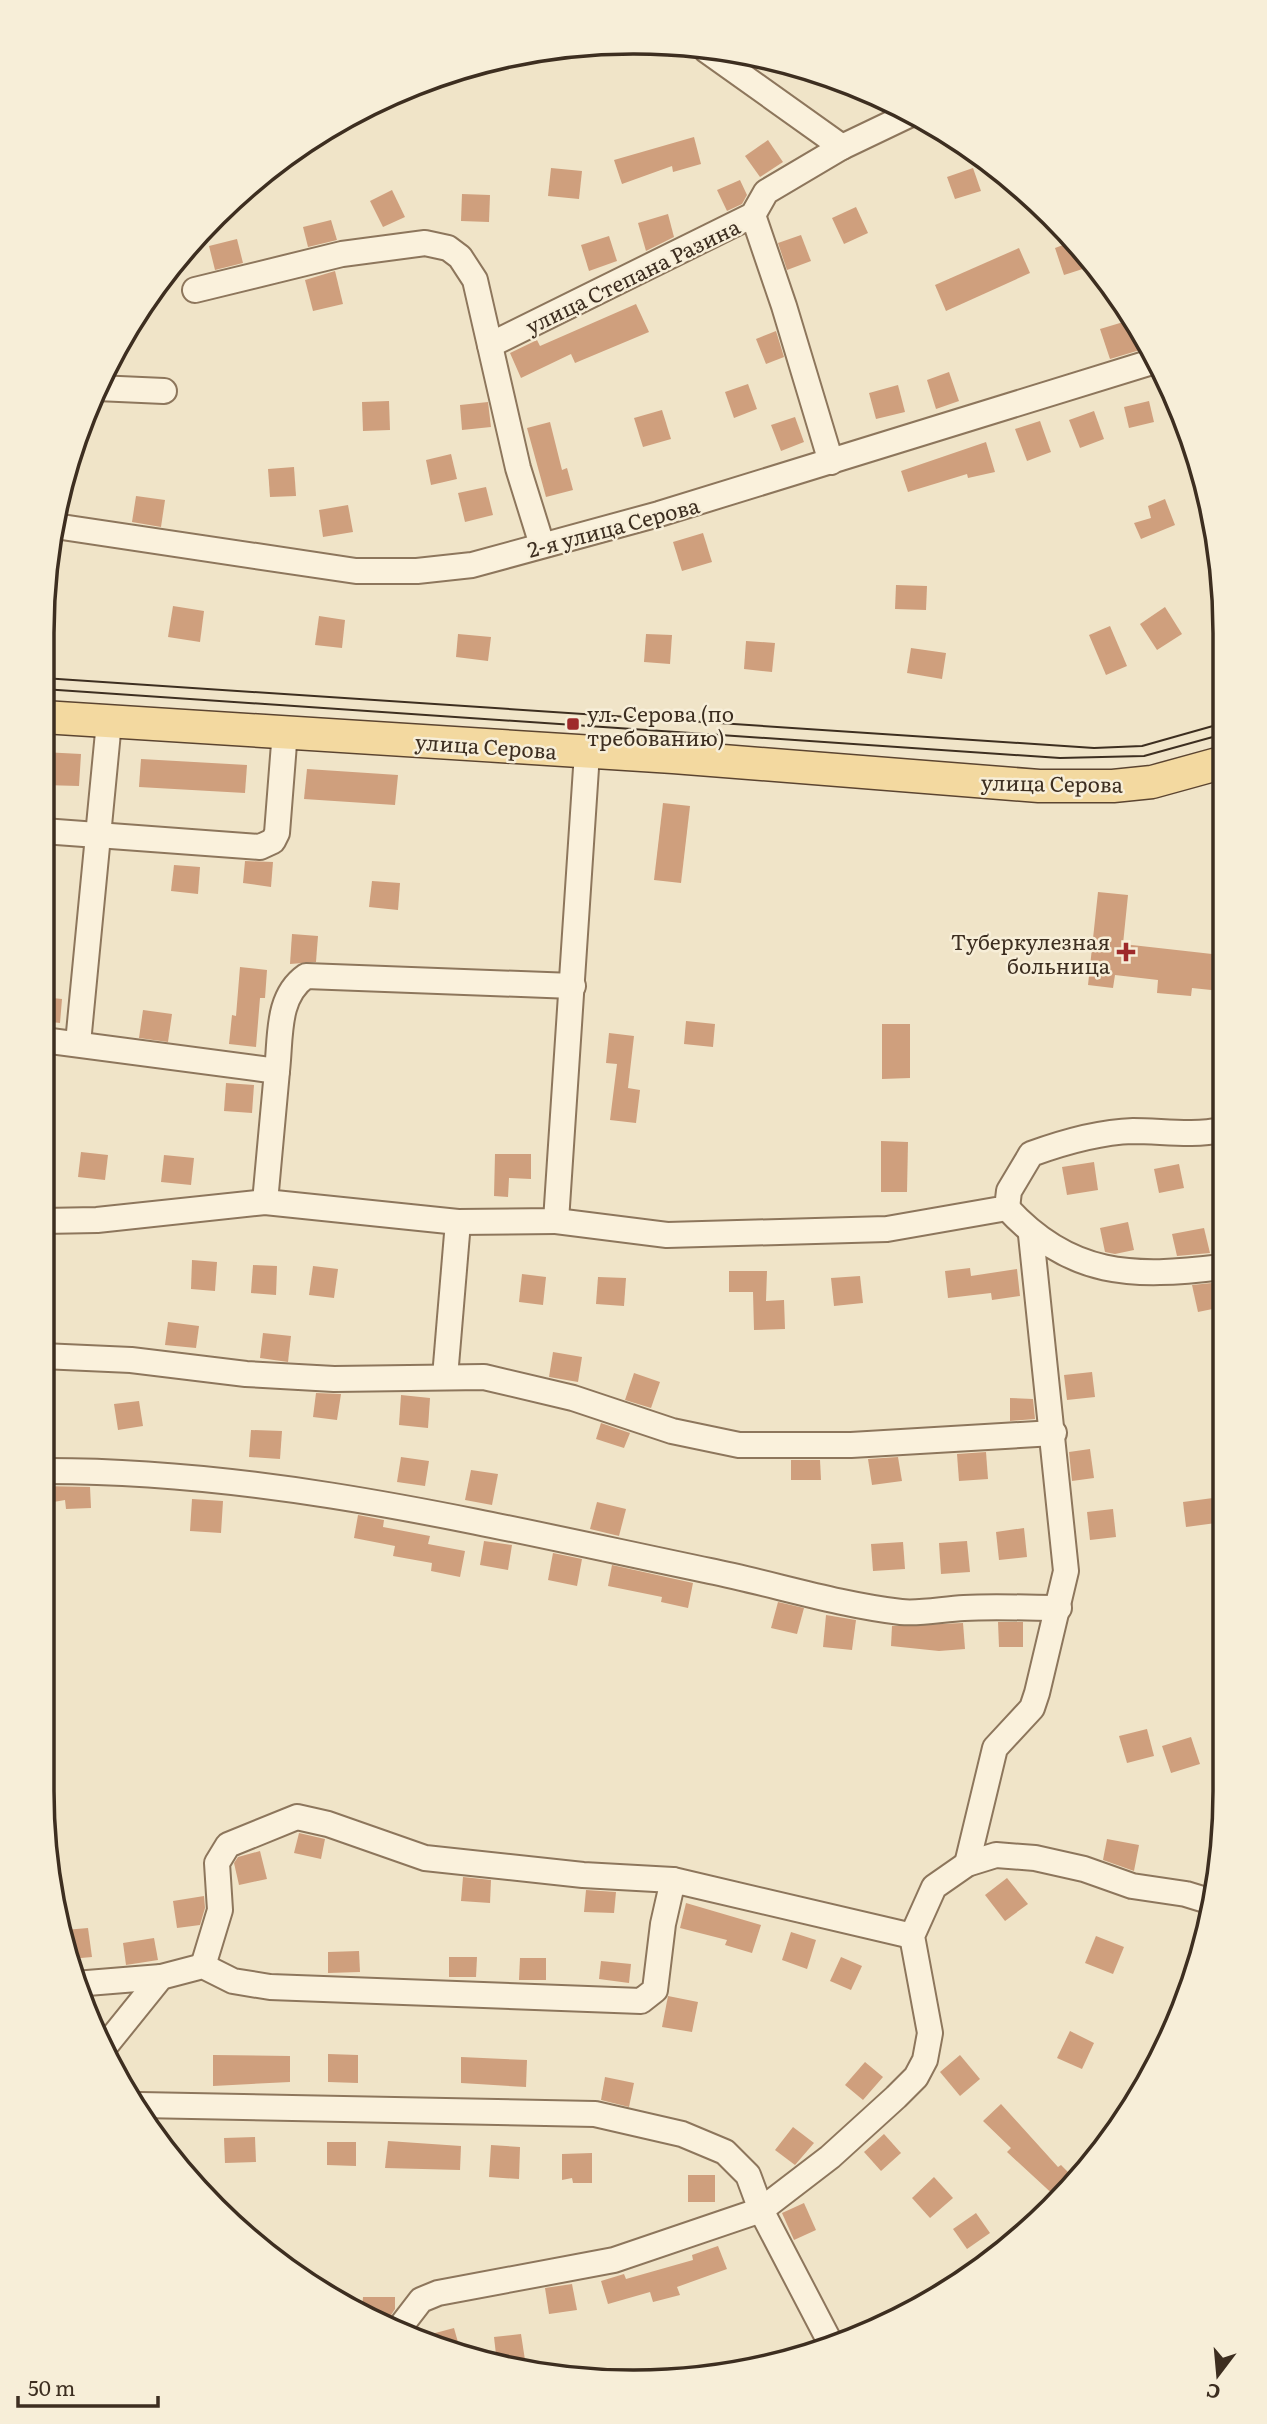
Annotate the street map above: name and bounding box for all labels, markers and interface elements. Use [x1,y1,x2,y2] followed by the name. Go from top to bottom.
[520,209,745,340] street label: улица Степана Разина
[523,488,703,564] street label: 2-я улица Серова
[587,697,734,752] place label: ул. Серова (по требованию)
[565,716,581,732] marker: ул. Серова (по требованию)
[414,725,559,765] street label: улица Серова
[981,765,1124,799] street label: улица Серова
[951,925,1111,980] place label: Туберкулезная больница
[1116,942,1136,962] marker: Туберкулезная больница
[1183,2340,1253,2410] north arrow
[18,2364,158,2408] scale bar
[28,2371,75,2402] text: 50 m
[1203,2377,1223,2408] text: С

